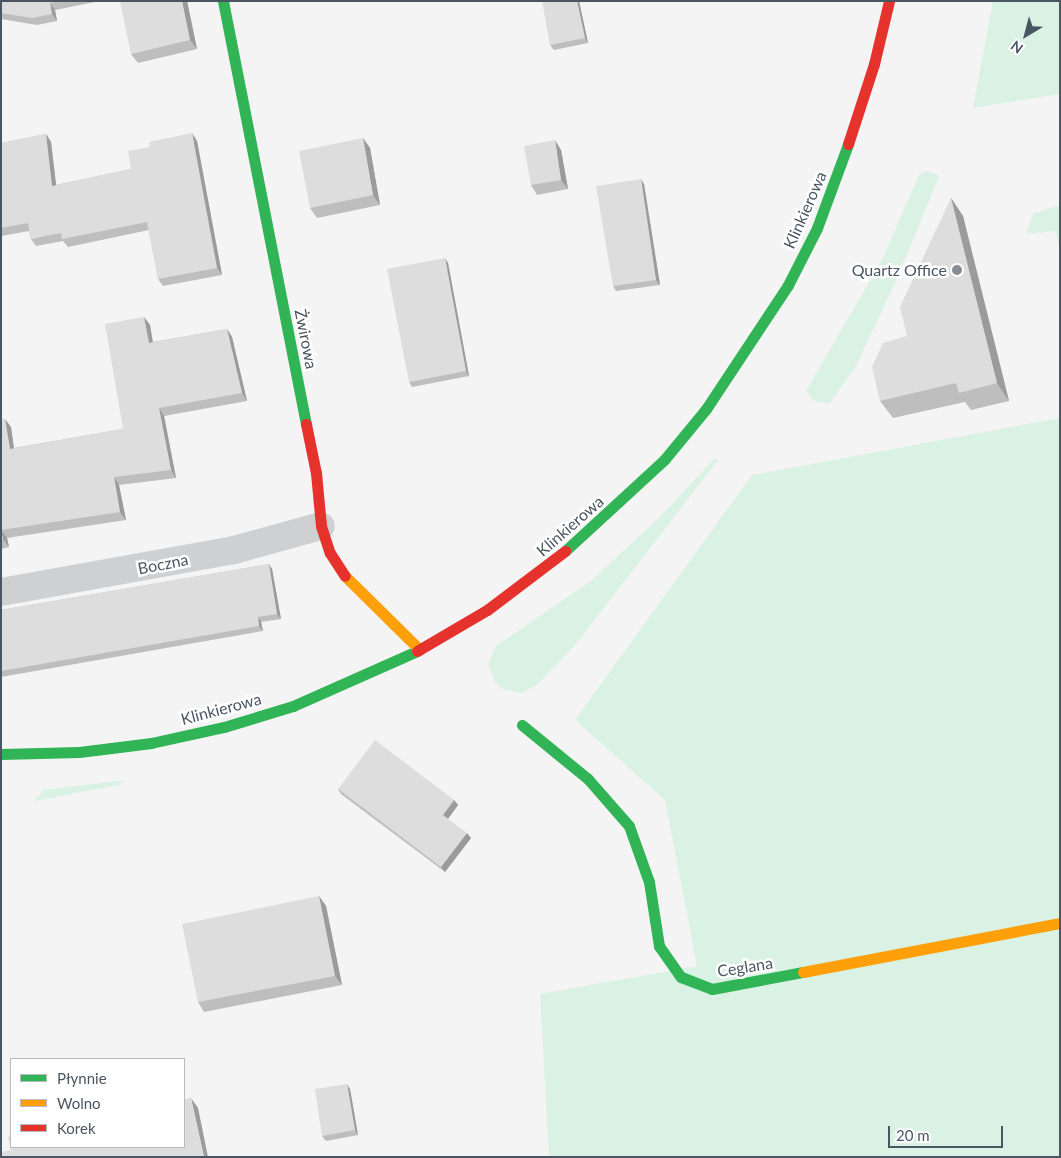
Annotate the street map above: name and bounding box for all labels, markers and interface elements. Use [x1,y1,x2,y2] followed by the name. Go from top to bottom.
[1001,10,1051,60] north arrow
[1007,37,1026,57] text: N
[779,168,831,252] street label: Klinkierowa
[852,260,947,280] place label: Quartz Office
[951,264,963,276] marker: Quartz Office
[291,307,321,371] street label: Żwirowa
[533,492,607,560] street label: Klinkierowa
[136,550,190,578] street label: Boczna
[179,689,263,729] street label: Klinkierowa
[716,953,774,981] street label: Ceglana
[10,1058,185,1148] legend
[57,1069,107,1087] text: Płynnie
[57,1094,101,1112] text: Wolno
[891,1116,1006,1148] scale bar
[57,1119,96,1137] text: Korek
[896,1126,930,1144] text: 20 m

